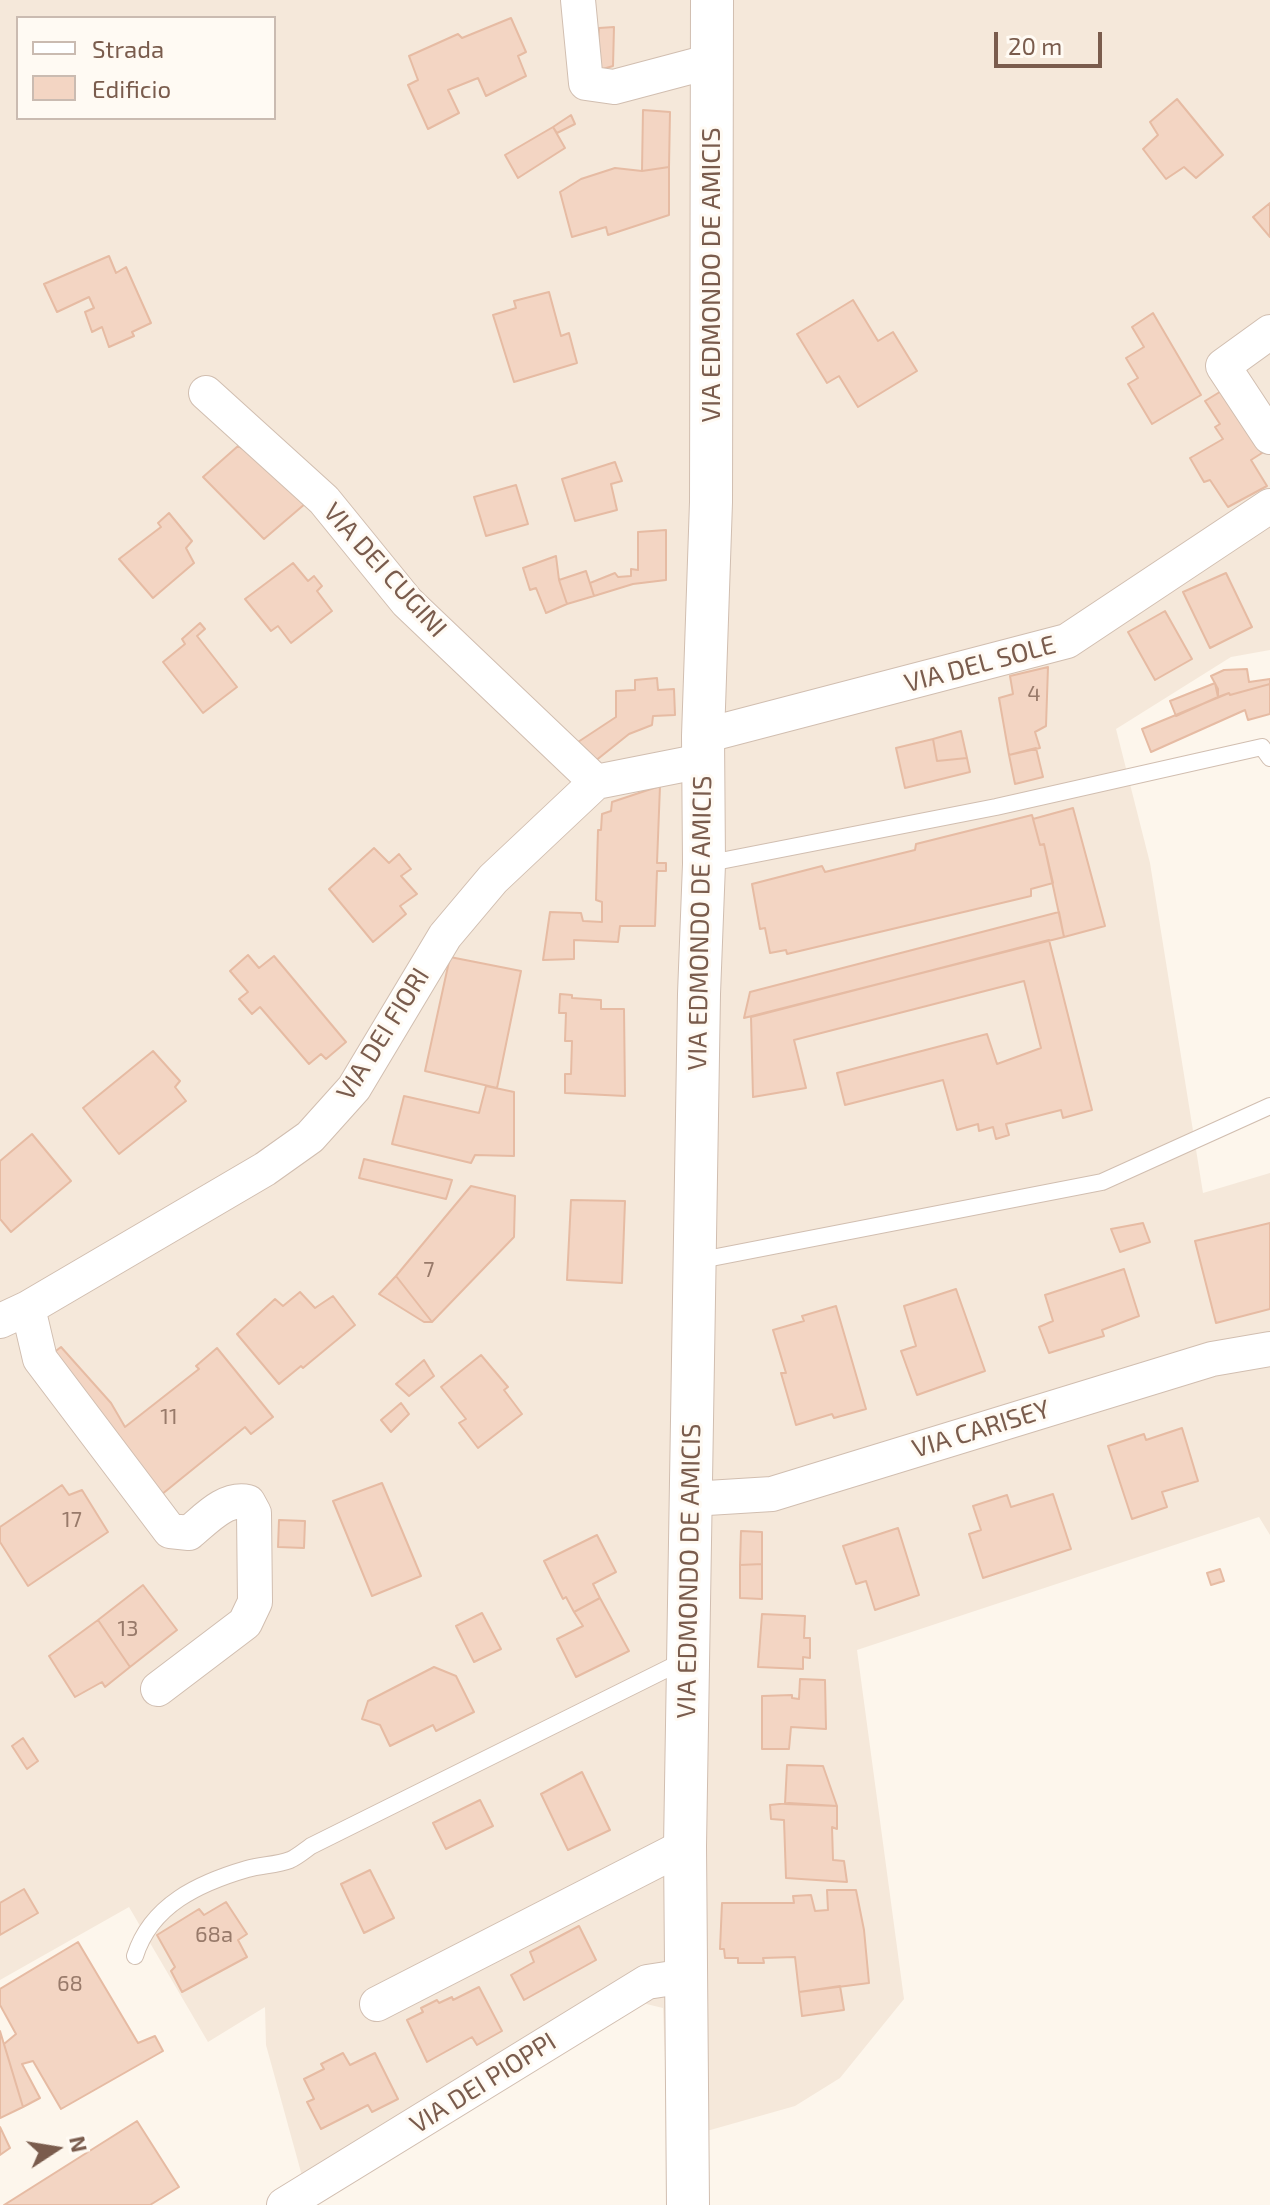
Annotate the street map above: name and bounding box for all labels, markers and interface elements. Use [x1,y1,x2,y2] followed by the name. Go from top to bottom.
[16,16,276,120] legend
[998,16,1106,66] scale bar
[1008,31,1062,60] text: 20 m
[92,34,164,63] text: Strada
[92,74,171,103] text: Edificio
[695,128,727,422] street label: VIA EDMONDO DE AMICIS
[317,497,453,643] street label: VIA DEI CUGINI
[901,629,1059,699] street label: VIA DEL SOLE
[1027,681,1041,707] house number: 4
[682,775,718,1071] street label: VIA EDMONDO DE AMICIS
[330,962,436,1106] street label: VIA DEI FIORI
[423,1257,435,1283] house number: 7
[908,1393,1054,1465] street label: VIA CARISEY
[160,1404,178,1430] house number: 11
[671,1423,707,1719] street label: VIA EDMONDO DE AMICIS
[62,1507,82,1533] house number: 17
[118,1616,138,1642] house number: 13
[195,1922,233,1948] house number: 68a
[57,1971,83,1997] house number: 68
[404,2026,562,2140] street label: VIA DEI PIOPPI
[16,2109,96,2189] north arrow
[65,2134,94,2154] text: N

